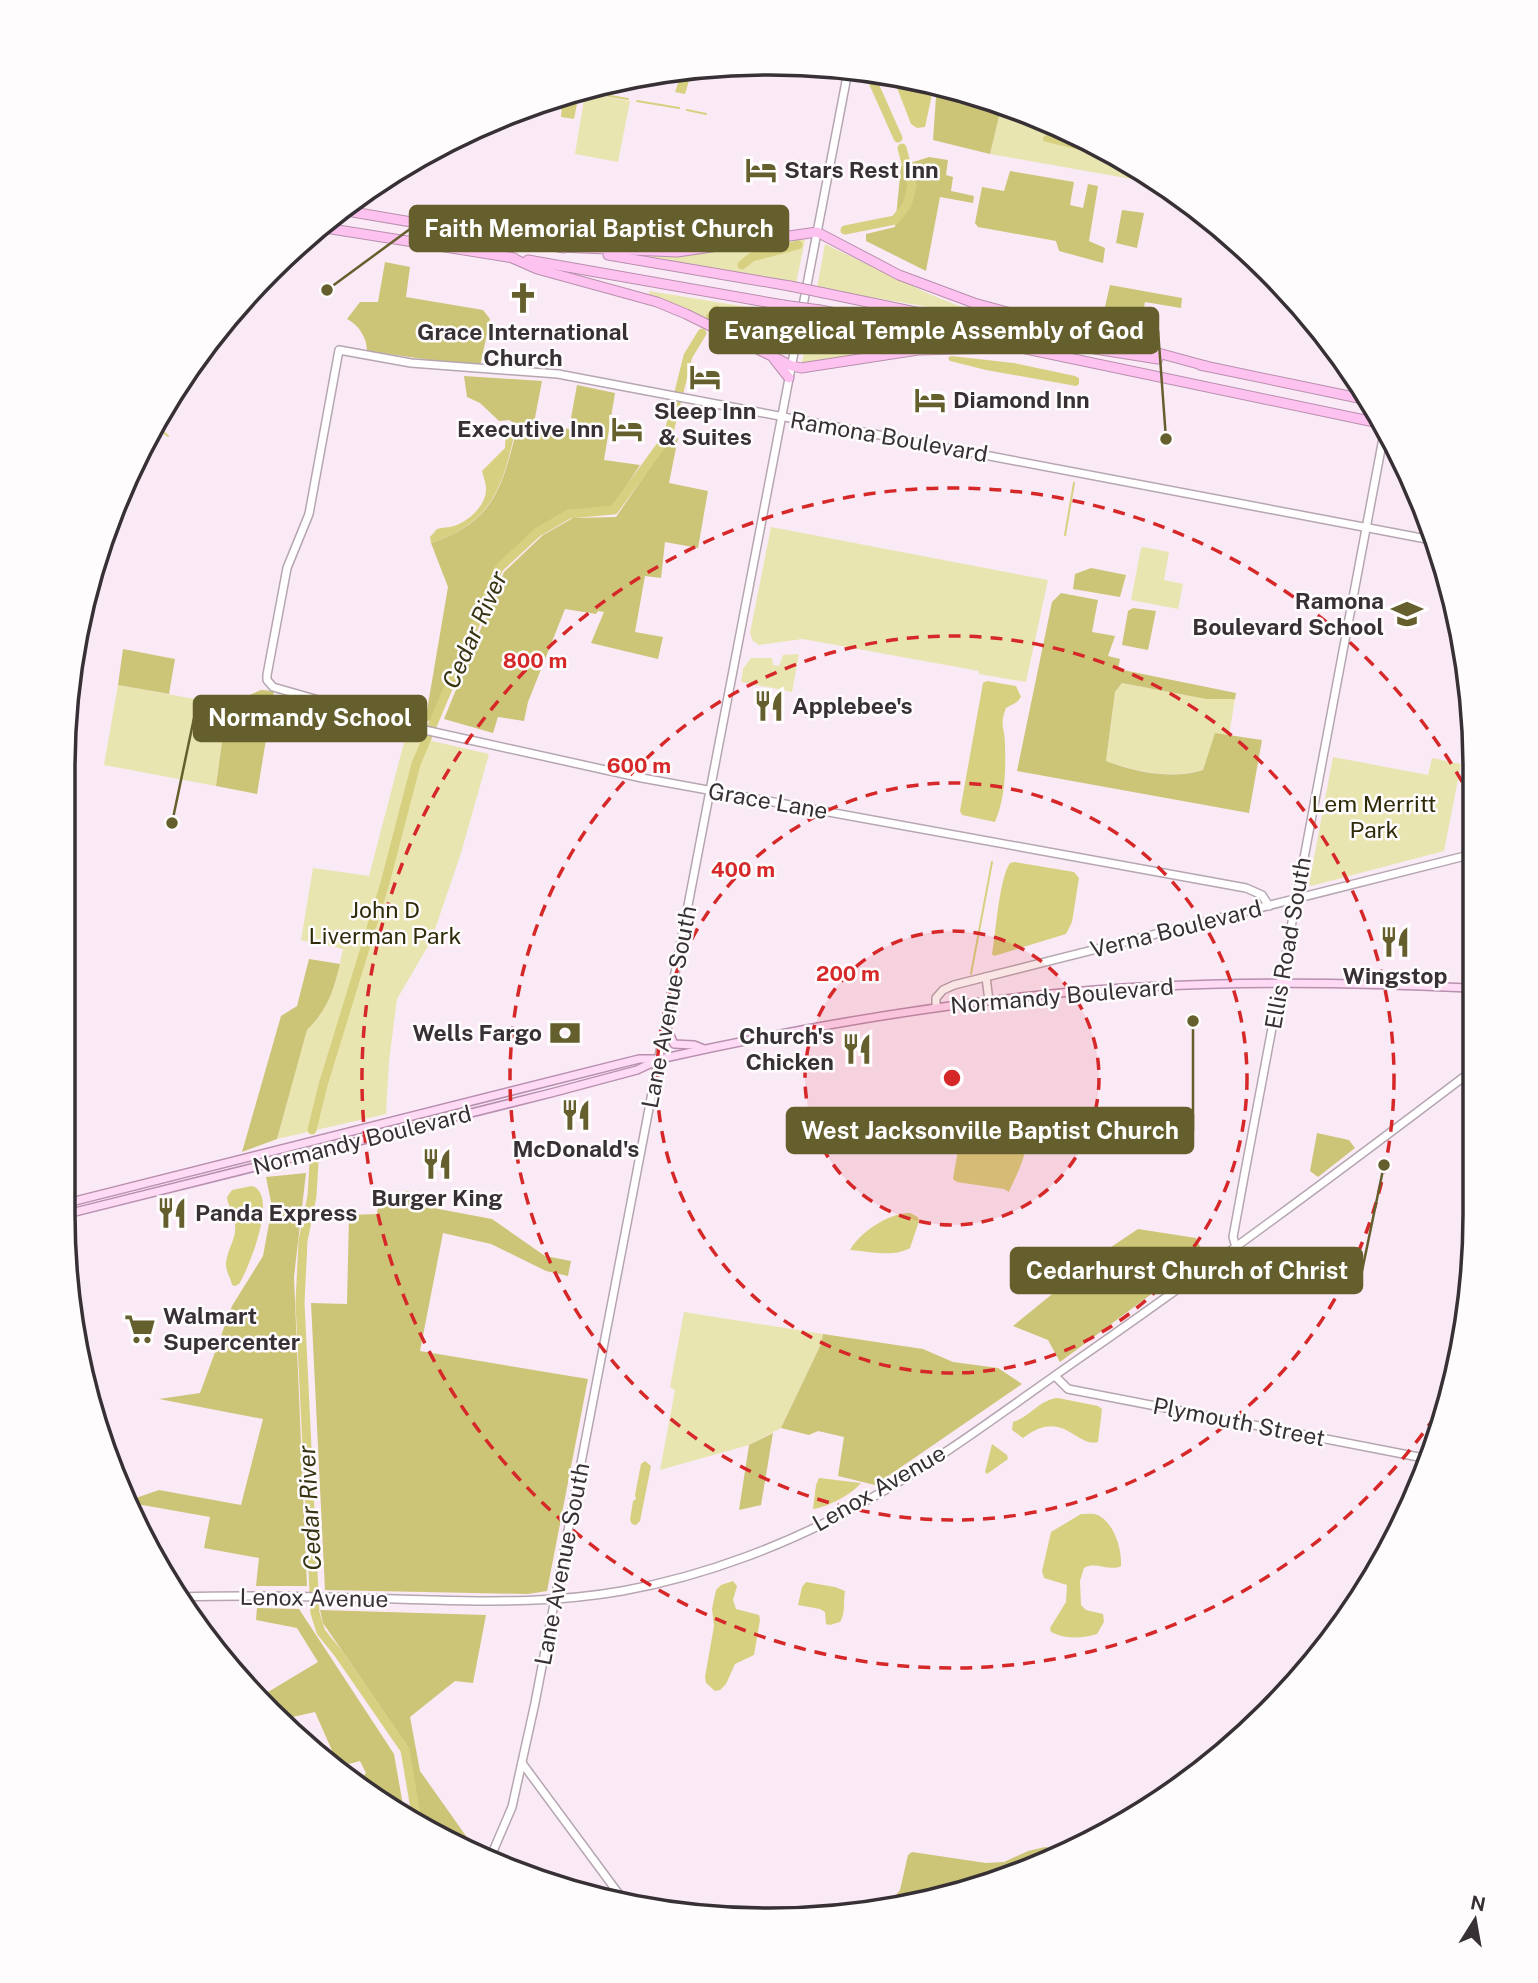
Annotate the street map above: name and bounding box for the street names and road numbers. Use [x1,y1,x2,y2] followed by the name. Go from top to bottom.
[788,406,990,467] street label: Ramona Boulevard
[706,777,830,824] street label: Grace Lane
[1259,855,1316,1031] street label: Ellis Road South
[1087,894,1264,963] street label: Verna Boulevard
[636,903,701,1110] street label: Lane Avenue South
[949,972,1175,1019] street label: Normandy Boulevard
[250,1099,474,1180] street label: Normandy Boulevard
[1151,1392,1327,1451] street label: Plymouth Street
[808,1439,950,1536] street label: Lenox Avenue
[529,1460,594,1667] street label: Lane Avenue South
[239,1583,389,1612] street label: Lenox Avenue

